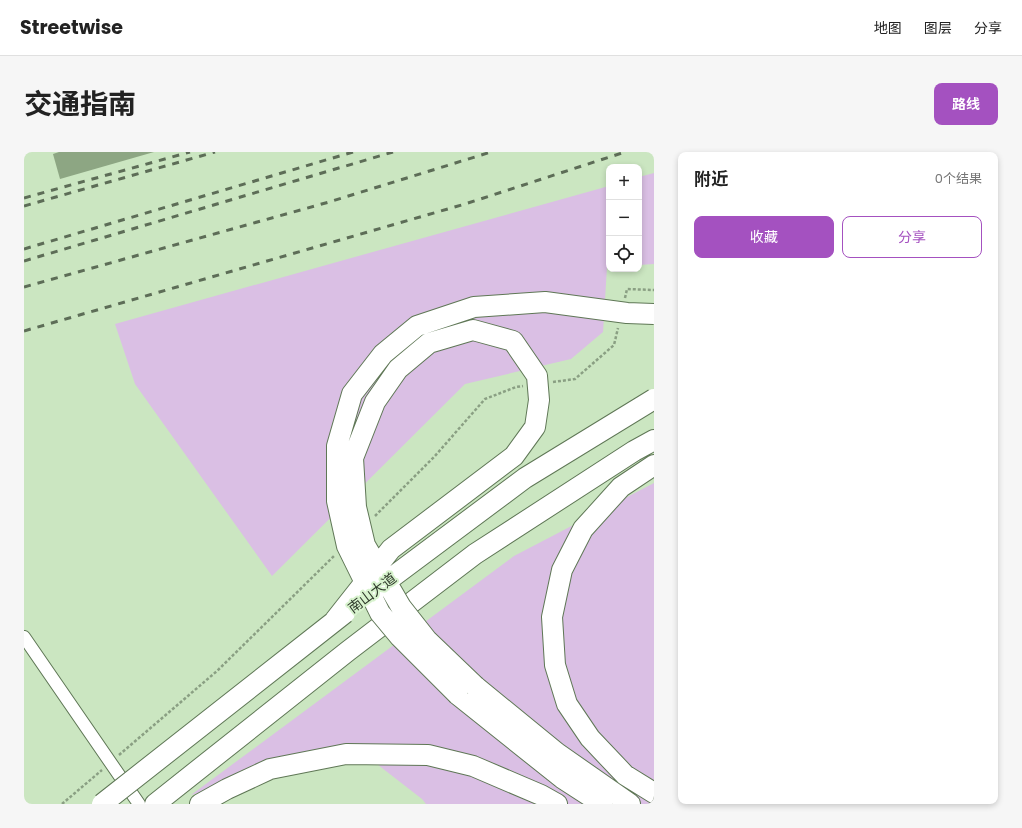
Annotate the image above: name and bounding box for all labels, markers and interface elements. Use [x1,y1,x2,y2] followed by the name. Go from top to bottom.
[20,14,123,41] text: Streetwise
[874,18,902,38] text: 地图
[924,18,952,38] text: 图层
[974,18,1002,38] text: 分享
[934,83,998,125] button: 路线
[24,85,136,124] text: 交通指南
[606,164,642,272] map controls
[606,164,642,200] button: +
[694,167,728,191] text: 附近
[935,169,982,188] text: 0个结果
[606,200,642,236] button: −
[694,216,834,258] button: 收藏
[842,216,982,258] button: 分享
[606,236,642,272] button: locate
[344,568,400,618] street label: 南山大道

